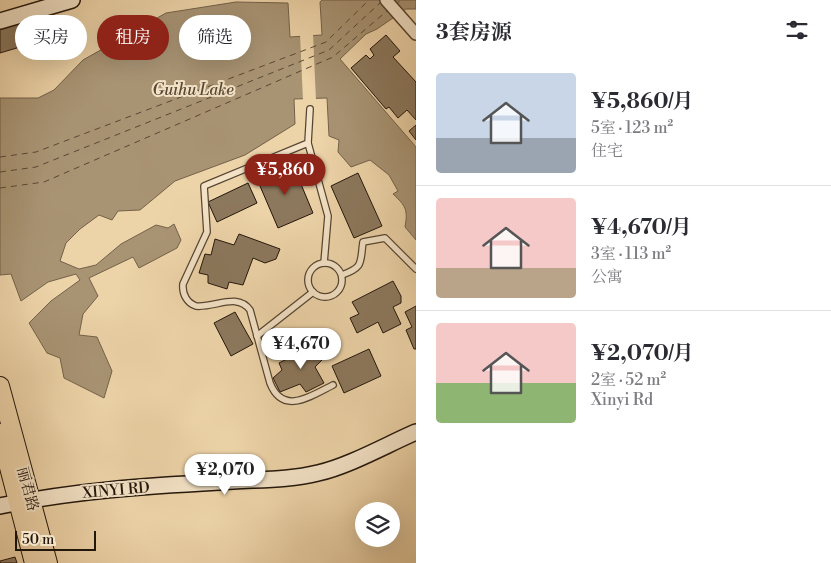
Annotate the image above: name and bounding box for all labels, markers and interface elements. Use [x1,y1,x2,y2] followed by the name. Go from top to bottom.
[15,15,87,60] chip: 买房
[97,15,169,60] chip: 租房
[179,15,251,60] chip: 筛选
[783,16,811,44] icon: filters
[436,20,512,46] text: 3套房源
[152,80,234,100] water label: Guihu Lake
[591,89,693,115] text: ¥5,860/月
[476,93,536,153] icon: home
[591,118,673,138] text: 5室 · 123 m²
[591,141,623,161] text: 住宅
[244,154,326,196] pin: ¥5,860
[255,160,315,180] text: ¥5,860
[591,215,692,241] text: ¥4,670/月
[476,218,536,278] icon: home
[591,244,671,264] text: 3室 · 113 m²
[591,267,623,287] text: 公寓
[260,328,342,370] pin: ¥4,670
[272,334,330,354] text: ¥4,670
[591,341,694,367] text: ¥2,070/月
[476,343,536,403] icon: home
[591,370,666,390] text: 2室 · 52 m²
[591,390,653,410] text: Xinyi Rd
[184,454,266,496] pin: ¥2,070
[195,460,255,480] text: ¥2,070
[13,465,43,513] street label: 丽君路
[81,478,151,503] street label: XINYI RD
[355,502,400,547] map controls
[355,502,400,547] button: layers
[15,528,96,551] scale bar
[22,531,54,549] text: 50 m

